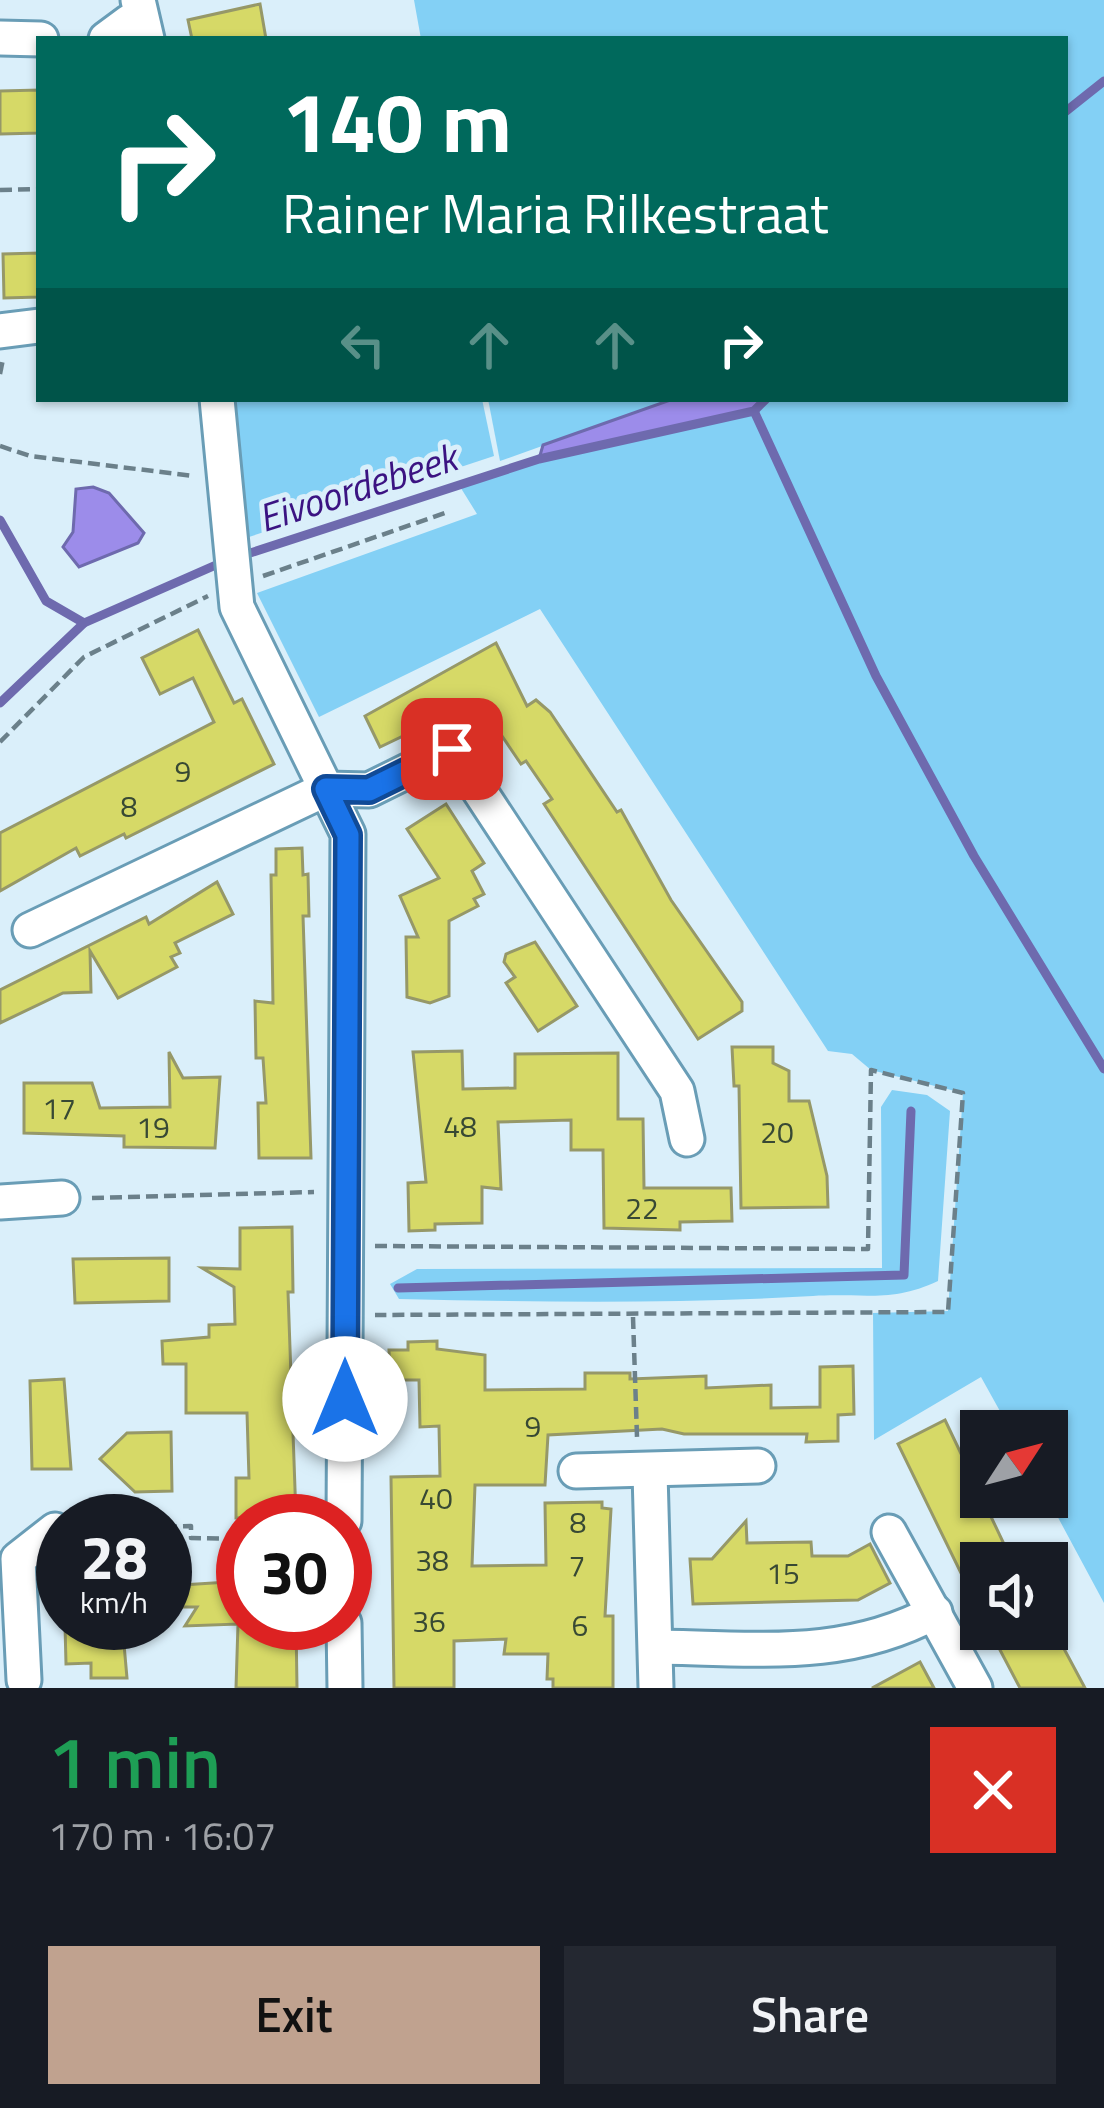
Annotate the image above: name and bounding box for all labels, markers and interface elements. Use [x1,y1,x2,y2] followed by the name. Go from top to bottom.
[282,57,512,185] text: 140 m
[84,84,240,240] icon: right
[282,172,829,254] text: Rainer Maria Rilkestraat
[330,312,396,378] icon: left
[456,312,522,378] icon: ahead
[582,312,648,378] icon: ahead
[708,312,774,378] icon: right
[250,426,468,547] water label: Eivoordebeek
[401,698,503,800] pin
[419,716,485,782] icon: arrive
[175,748,191,794] house number: 9
[121,783,137,829] house number: 8
[42,1085,76,1131] house number: 17
[443,1103,477,1149] house number: 48
[136,1104,170,1150] house number: 19
[760,1109,794,1155] house number: 20
[625,1185,659,1231] house number: 22
[282,1336,408,1462] position arrow
[525,1403,541,1449] house number: 9
[960,1410,1068,1518] north arrow
[960,1410,1068,1650] map controls
[419,1475,453,1521] house number: 40
[216,1494,372,1650] speed limit sign: 30
[570,1499,586,1545] house number: 8
[80,1511,148,1602] text: 28
[415,1537,449,1583] house number: 38
[569,1542,585,1588] house number: 7
[960,1542,1068,1650] button: sound
[766,1550,800,1596] house number: 15
[80,1579,148,1625] text: km/h
[412,1598,446,1644] house number: 36
[572,1602,588,1648] house number: 6
[48,1706,221,1816] text: 1 min
[930,1727,1056,1853] button: close
[48,1806,276,1865] text: 170 m · 16:07
[48,1946,540,2084] button: Exit
[564,1946,1056,2084] button: Share

